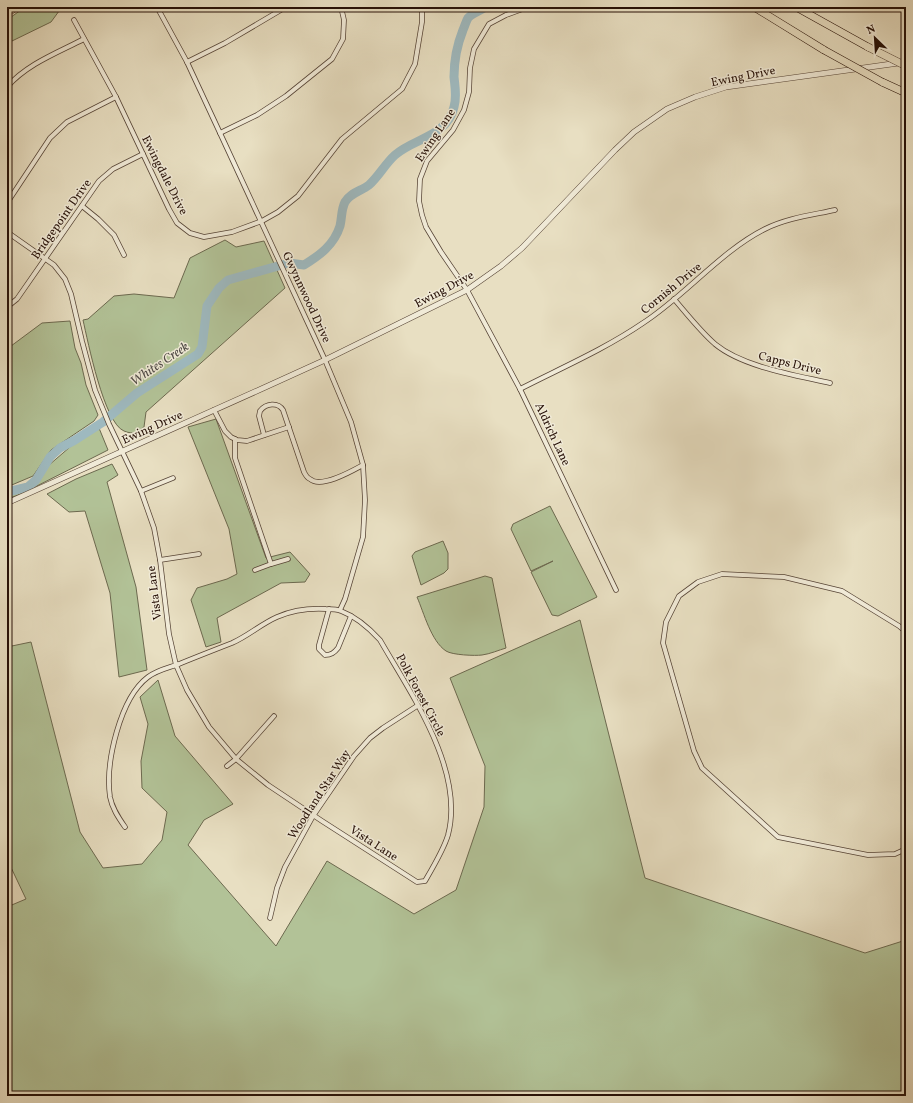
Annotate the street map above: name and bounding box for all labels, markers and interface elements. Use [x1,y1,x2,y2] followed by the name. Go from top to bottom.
[855,18,895,58] north arrow
[865,22,878,39] text: N
[710,63,777,91] street label: Ewing Drive
[412,105,460,165] street label: Ewing Lane
[137,133,191,218] street label: Ewingdale Drive
[28,176,96,263] street label: Bridgepoint Drive
[278,249,334,346] street label: Gwynnwood Drive
[638,259,706,318] street label: Cornish Drive
[412,267,477,312] street label: Ewing Drive
[127,338,193,391] water label: Whites Creek
[757,348,823,380] street label: Capps Drive
[531,400,574,469] street label: Aldrich Lane
[119,407,186,448] street label: Ewing Drive
[144,565,166,621] street label: Vista Lane
[392,651,449,740] street label: Polk Forest Circle
[285,746,355,842] street label: Woodland Star Way
[346,822,401,866] street label: Vista Lane

